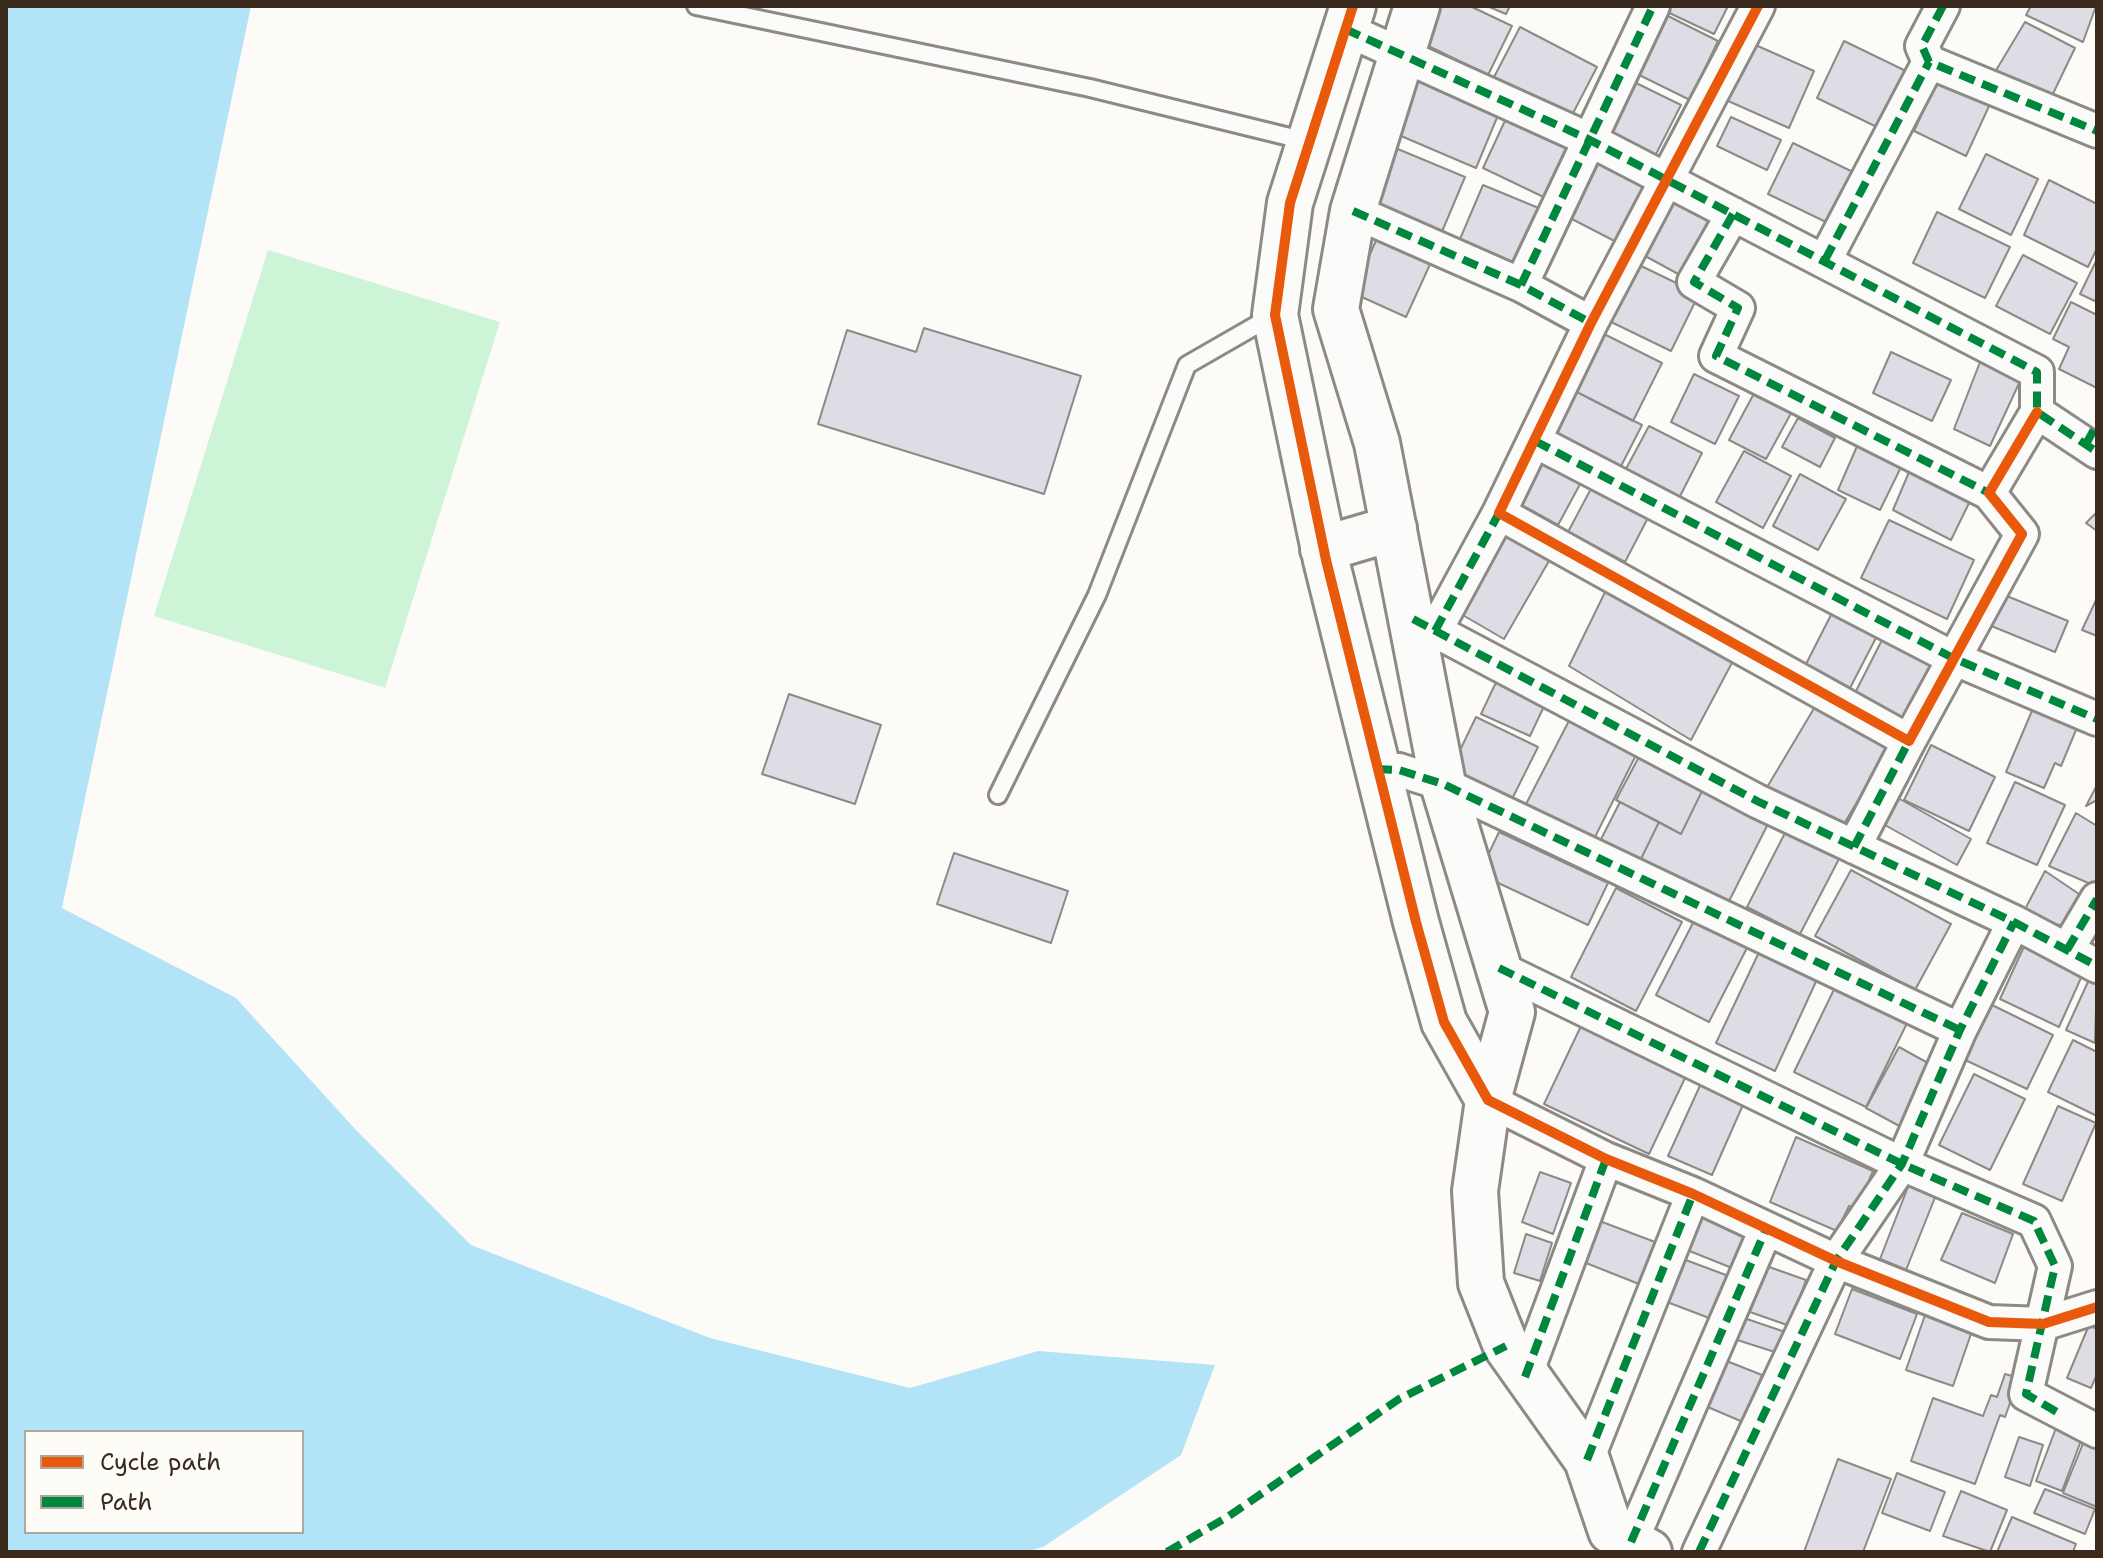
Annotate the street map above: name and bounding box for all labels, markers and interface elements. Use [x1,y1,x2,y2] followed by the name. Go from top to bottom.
[24,1430,304,1534] legend
[100,1446,221,1478] text: Cycle path
[100,1486,152,1518] text: Path

